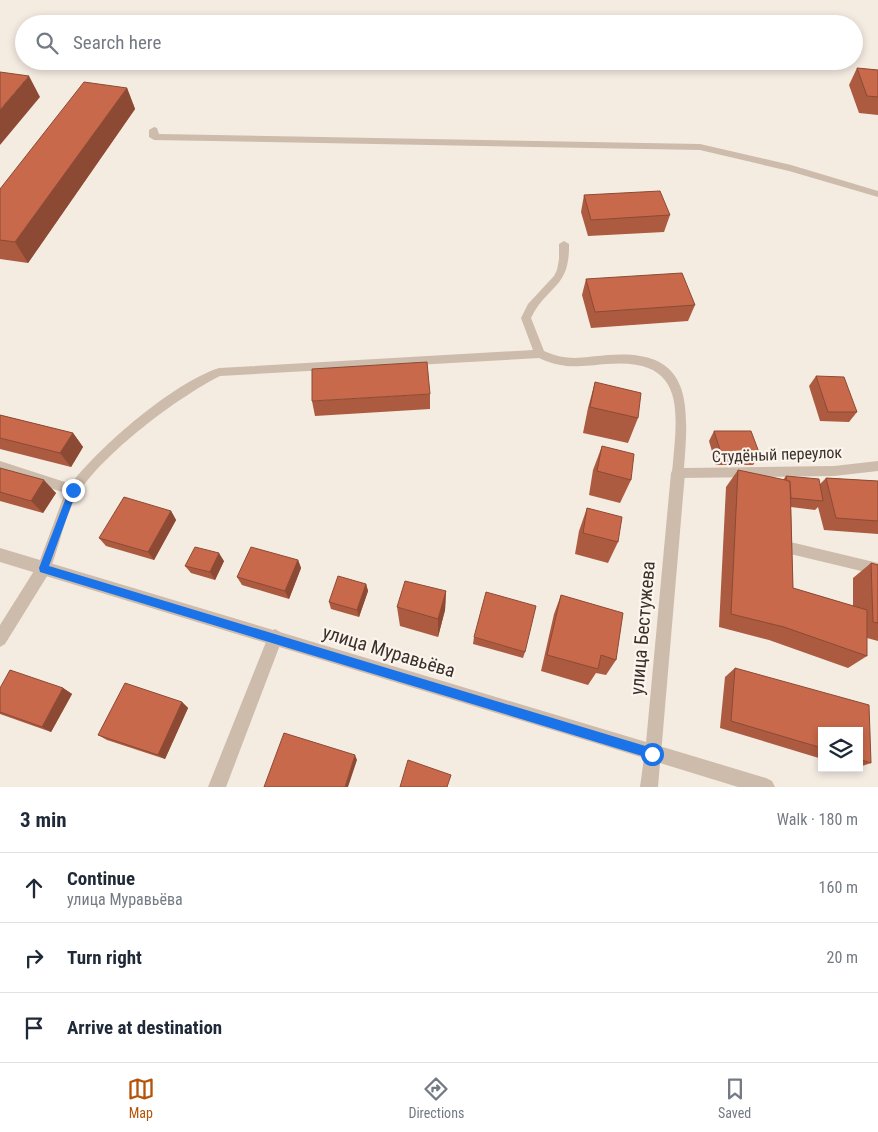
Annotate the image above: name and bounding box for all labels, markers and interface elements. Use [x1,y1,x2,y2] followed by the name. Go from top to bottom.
[15,15,863,70] search box
[33,29,61,57] icon: search
[73,31,161,54] text: Search here
[712,443,843,466] street label: Студёный переулок
[62,479,85,502] route end
[625,560,660,696] street label: улица Бестужева
[320,620,458,683] street label: улица Муравьёва
[818,727,863,772] map controls
[818,727,863,772] button: layers
[641,743,664,766] route start
[20,808,67,832] text: 3 min
[777,810,858,829] text: Walk · 180 m
[67,867,135,890] text: Continue
[20,874,48,902] icon: ahead
[819,878,858,897] text: 160 m
[67,890,183,909] text: улица Муравьёва
[20,944,48,972] icon: right
[67,946,142,969] text: Turn right
[826,948,858,967] text: 20 m
[20,1014,48,1042] icon: arrive
[67,1016,222,1039] text: Arrive at destination
[127,1075,155,1121] tab: Map
[408,1075,464,1121] tab: Directions
[718,1075,751,1121] tab: Saved

